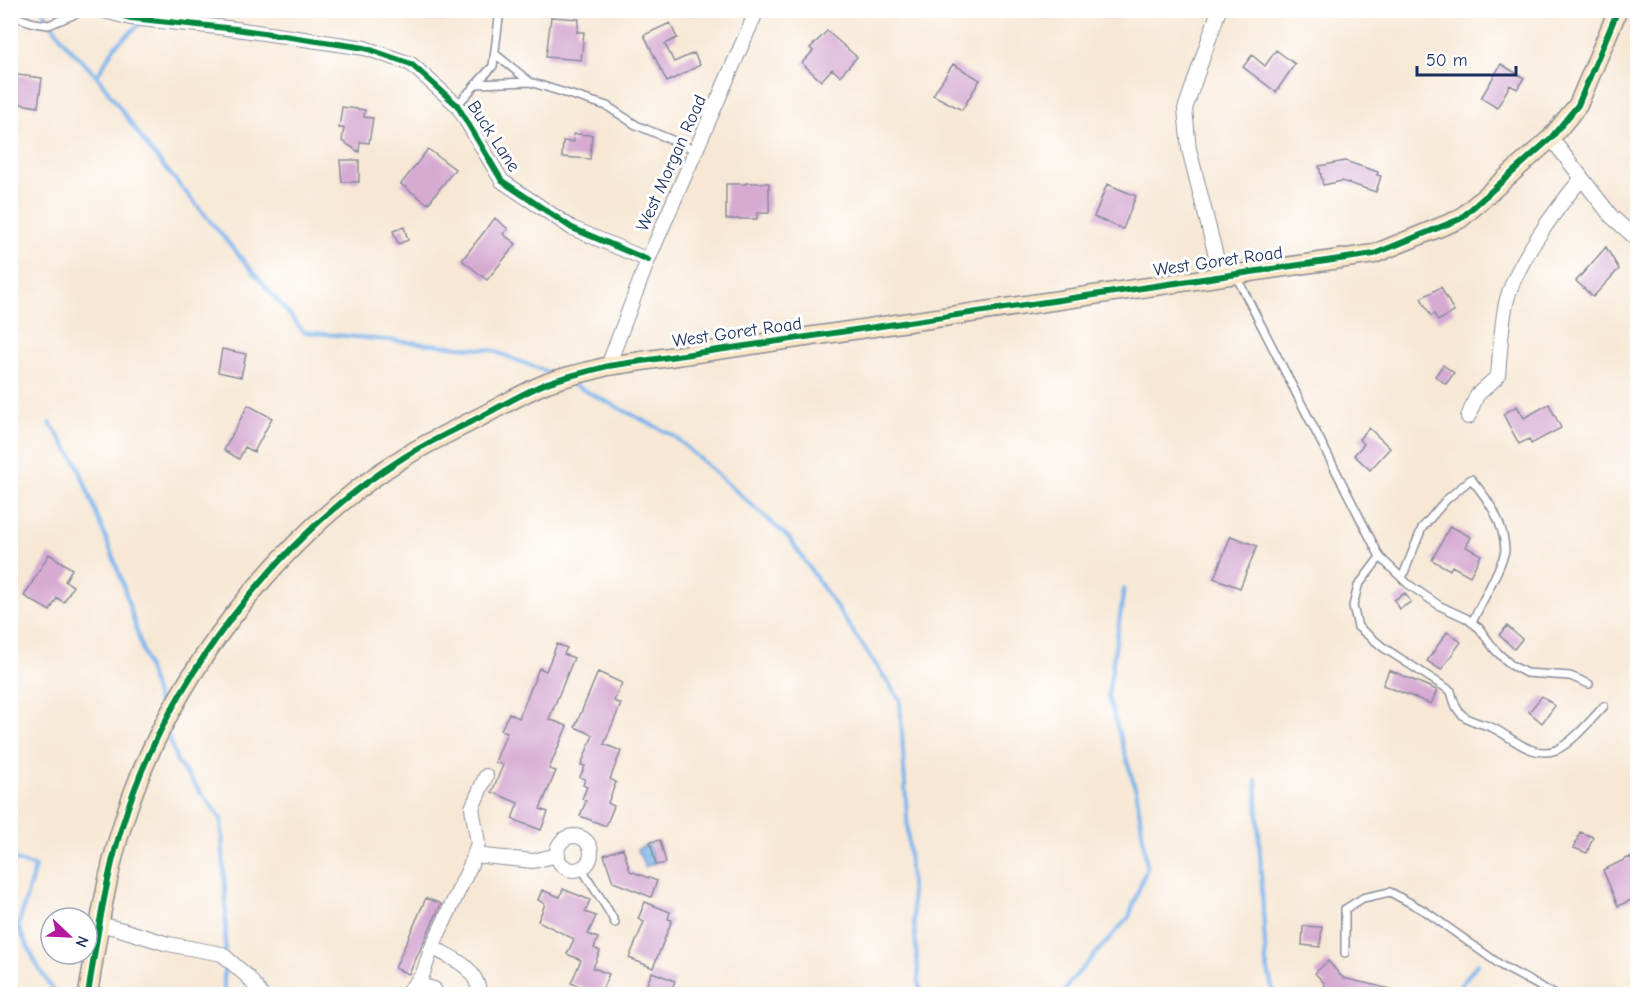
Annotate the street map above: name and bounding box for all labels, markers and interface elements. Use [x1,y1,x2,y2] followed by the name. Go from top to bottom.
[1417,39,1516,77] scale bar
[1426,50,1468,71] text: 50 m
[632,92,711,235] street label: West Morgan Road
[463,97,524,176] street label: Buck Lane
[1152,242,1284,281] street label: West Goret Road
[671,313,803,352] street label: West Goret Road
[39,906,99,966] north arrow
[72,933,92,950] text: N

